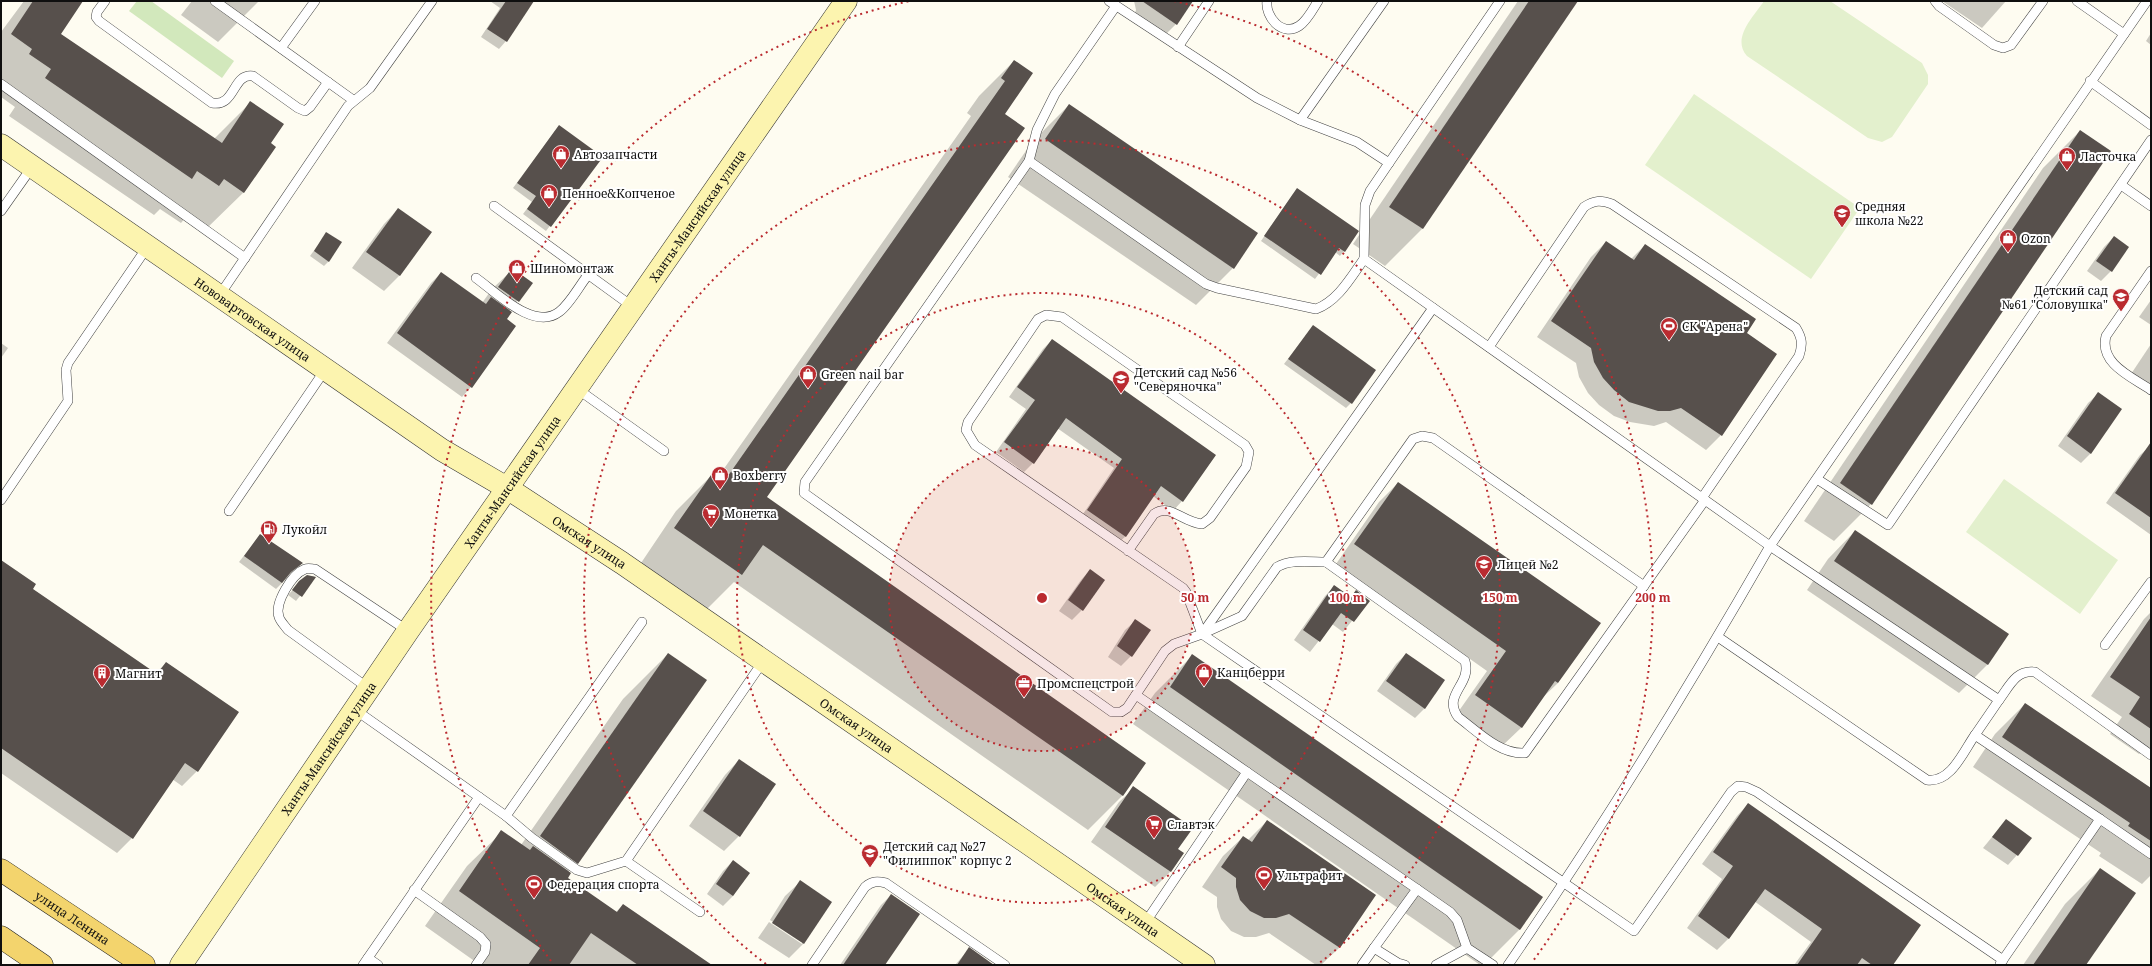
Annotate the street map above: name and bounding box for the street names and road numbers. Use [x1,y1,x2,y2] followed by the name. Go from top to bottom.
[645,145,749,285] street label: Ханты-Мансийская улица
[191,273,314,365] street label: Нововартовская улица
[460,412,564,551] street label: Ханты-Мансийская улица
[549,511,630,572] street label: Омская улица
[277,678,380,819] street label: Ханты-Мансийская улица
[817,694,897,757] street label: Омская улица
[1083,878,1163,941] street label: Омская улица
[32,887,113,949] street label: улица Ленина

